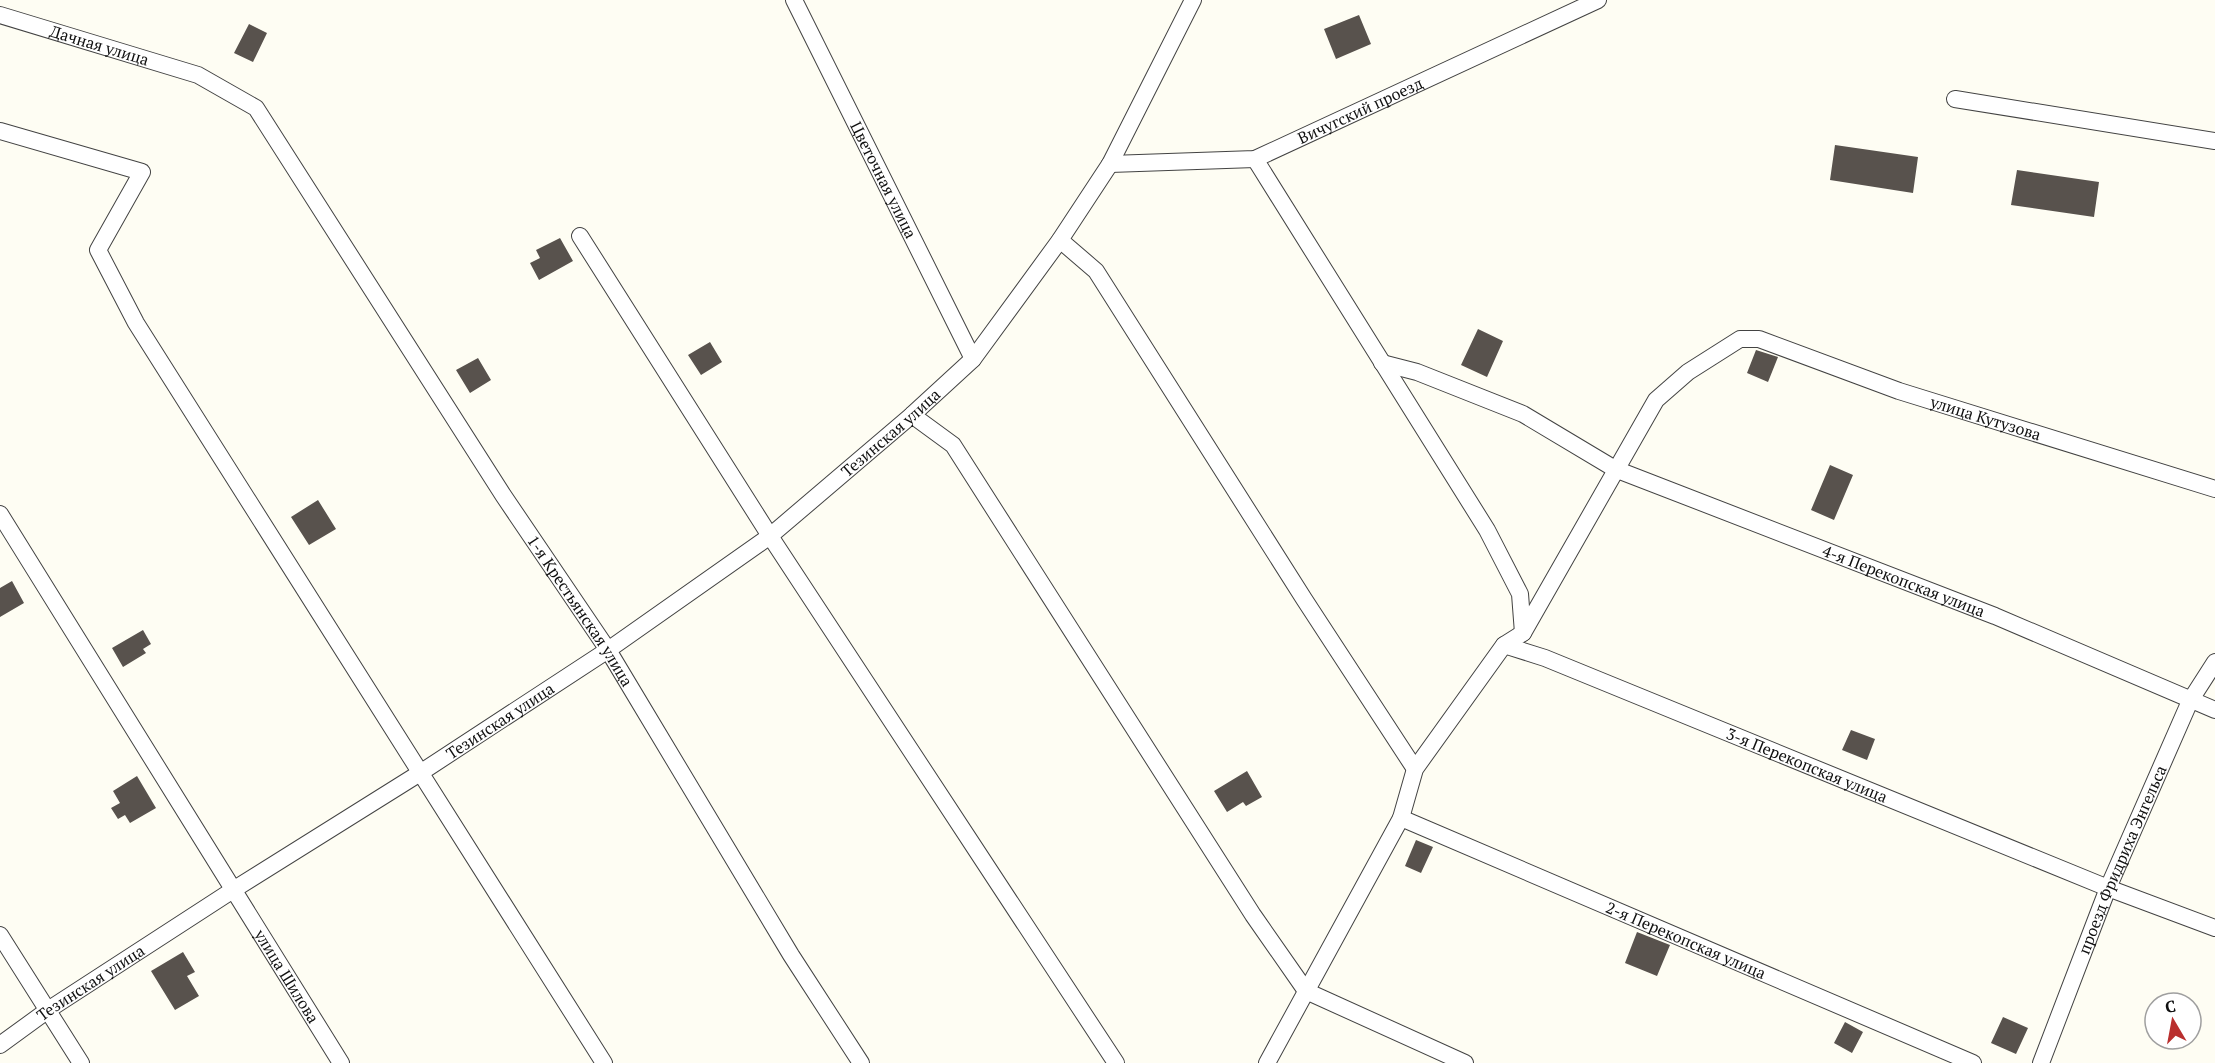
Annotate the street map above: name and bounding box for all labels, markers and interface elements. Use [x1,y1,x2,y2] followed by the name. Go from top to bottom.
[47,20,152,71] street label: Дачная улица
[1294,72,1426,149] street label: Вичугский проезд
[845,118,922,242] street label: Цветочная улица
[836,383,945,482] street label: Тезинская улица
[1927,390,2044,445] street label: улица Кутузова
[522,531,638,691] street label: 1-я Крестьянская улица
[1820,539,1988,622] street label: 4-я Перекопская улица
[442,677,558,764] street label: Тезинская улица
[1723,722,1891,808] street label: 3-я Перекопская улица
[2073,762,2172,957] street label: проезд Фридриха Энгельса
[1602,896,1769,984] street label: 2-я Перекопская улица
[249,924,325,1027] street label: улица Шилова
[32,939,149,1026] street label: Тезинская улица
[2143,991,2203,1051] north arrow
[2163,994,2177,1018] text: С

